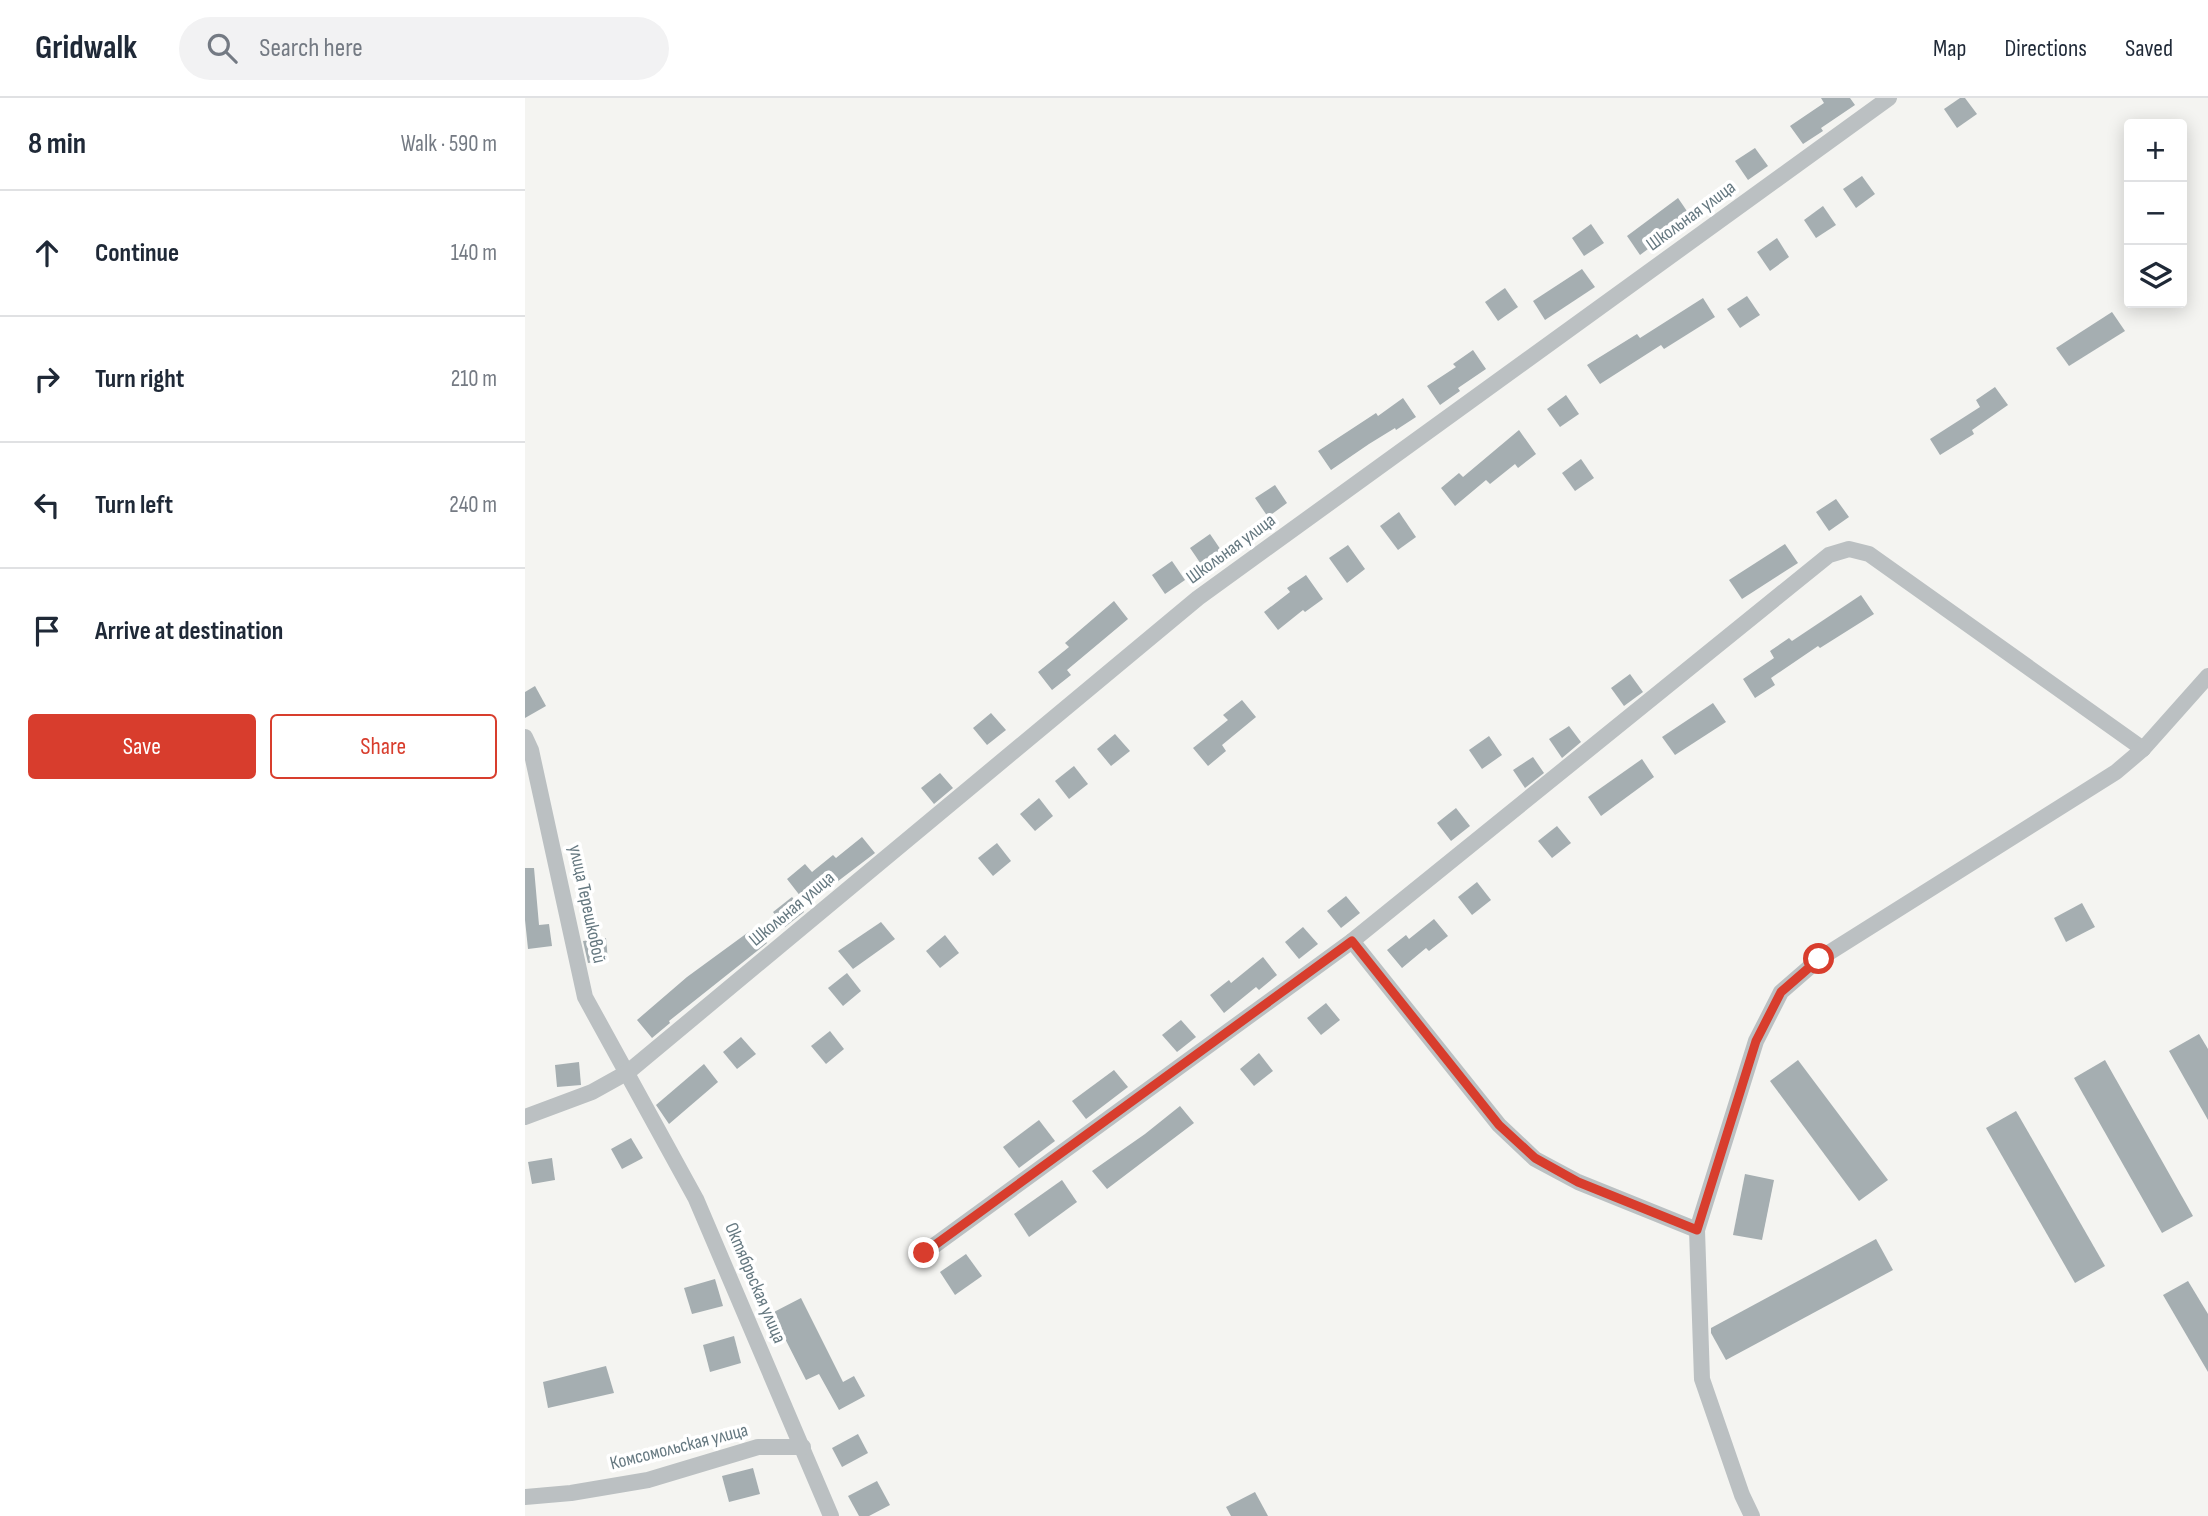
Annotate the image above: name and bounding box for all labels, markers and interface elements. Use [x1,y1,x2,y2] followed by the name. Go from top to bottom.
[179,17,669,80] search box
[35,28,137,68] text: Gridwalk
[203,29,241,67] icon: search
[259,33,363,64] text: Search here
[1933,34,1966,63] text: Map
[2004,34,2087,63] text: Directions
[2125,34,2173,63] text: Saved
[2124,119,2187,308] map controls
[2124,119,2187,182] button: +
[28,126,86,162] text: 8 min
[401,130,497,158] text: Walk · 590 m
[1642,176,1740,256] street label: Школьная улица
[2124,182,2187,245] button: −
[28,234,66,272] icon: ahead
[95,238,179,269] text: Continue
[451,239,497,267] text: 140 m
[2124,245,2187,308] button: layers
[28,360,66,398] icon: right
[95,364,184,395] text: Turn right
[451,365,497,393] text: 210 m
[28,486,66,524] icon: left
[95,490,173,521] text: Turn left
[449,491,497,519] text: 240 m
[1182,509,1280,589] street label: Школьная улица
[28,612,66,650] icon: arrive
[95,616,283,647] text: Arrive at destination
[28,714,256,779] button: Save
[270,714,497,779] button: Share
[563,843,611,965] street label: улица Терешковой
[745,867,839,951] street label: Школьная улица
[1803,943,1834,974] route start
[719,1219,791,1347] street label: Октябрьская улица
[908,1237,939,1268] route end
[608,1419,750,1475] street label: Комсомольская улица

